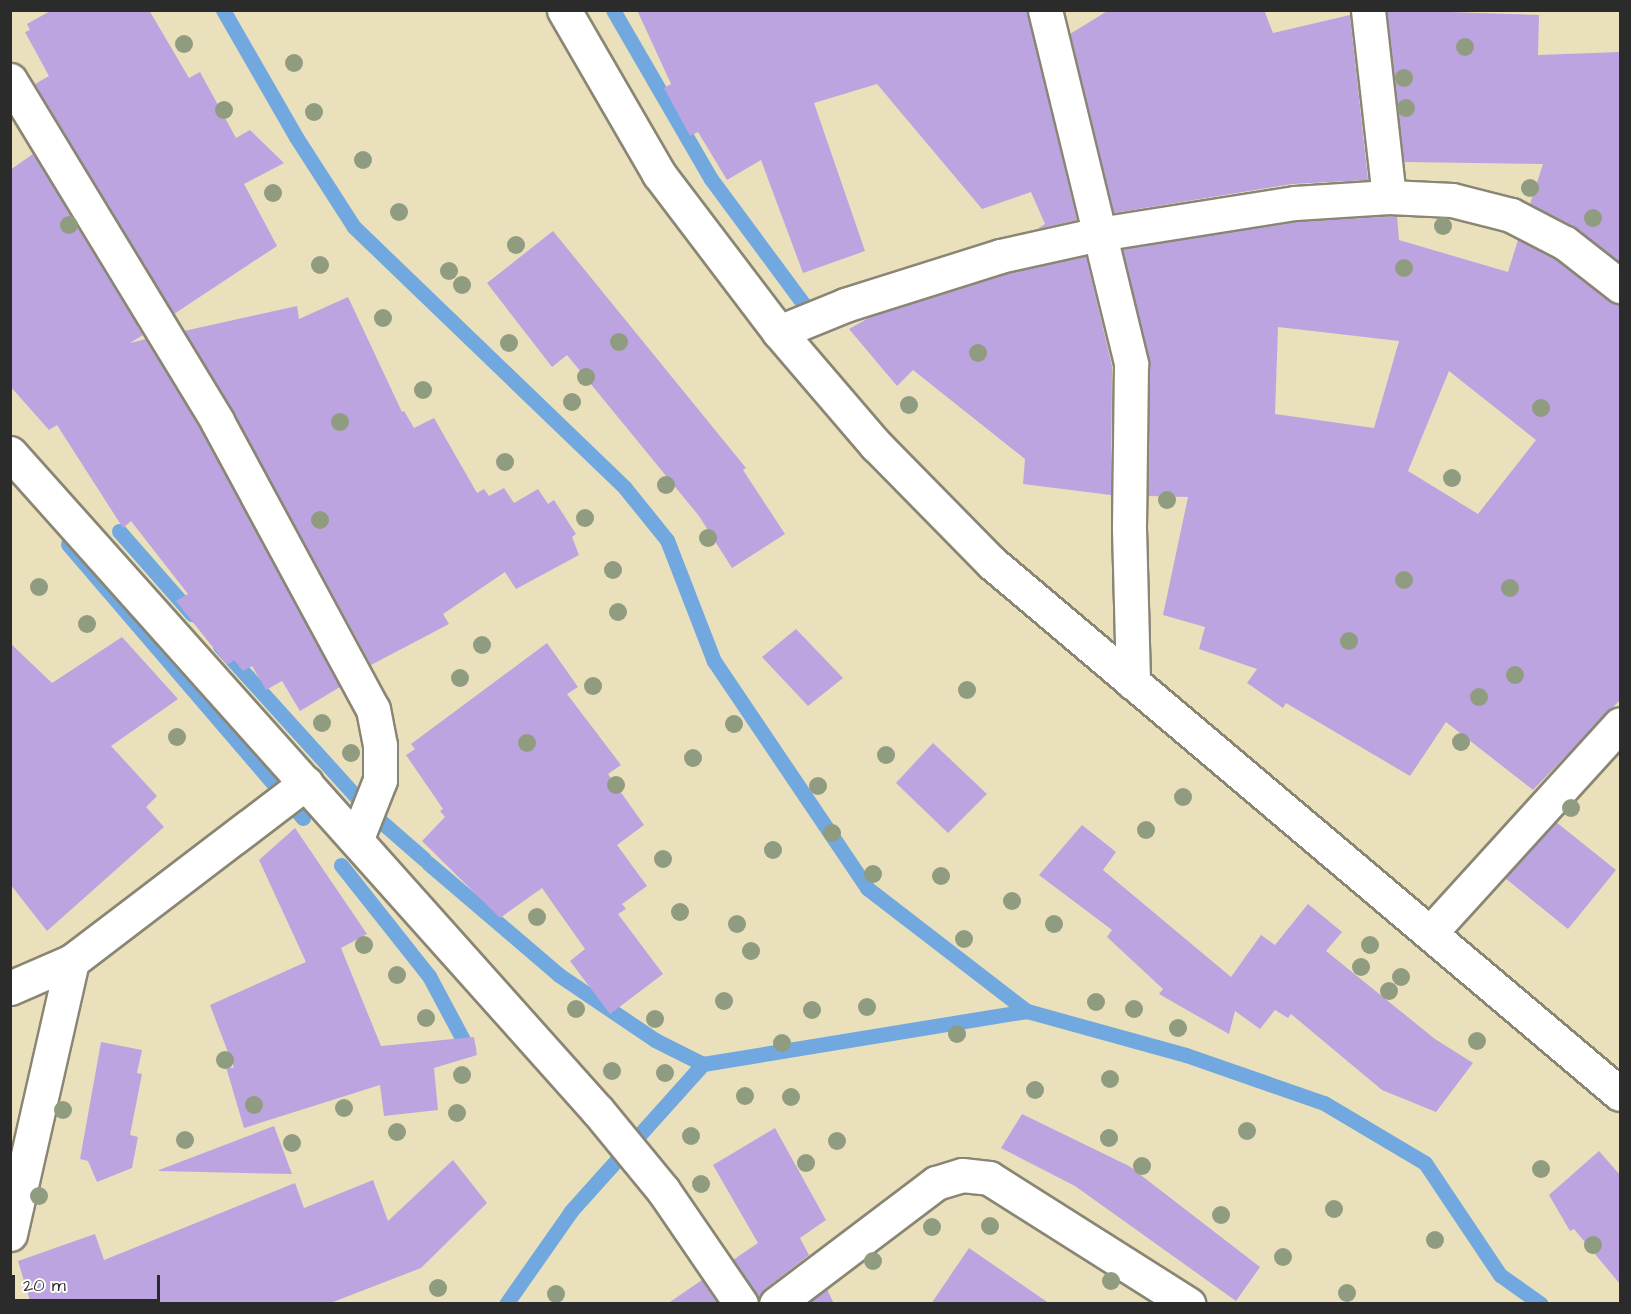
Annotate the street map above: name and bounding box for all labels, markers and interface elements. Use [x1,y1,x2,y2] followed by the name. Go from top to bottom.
[15,1263,164,1301] scale bar
[23,1273,66,1298] text: 20 m

